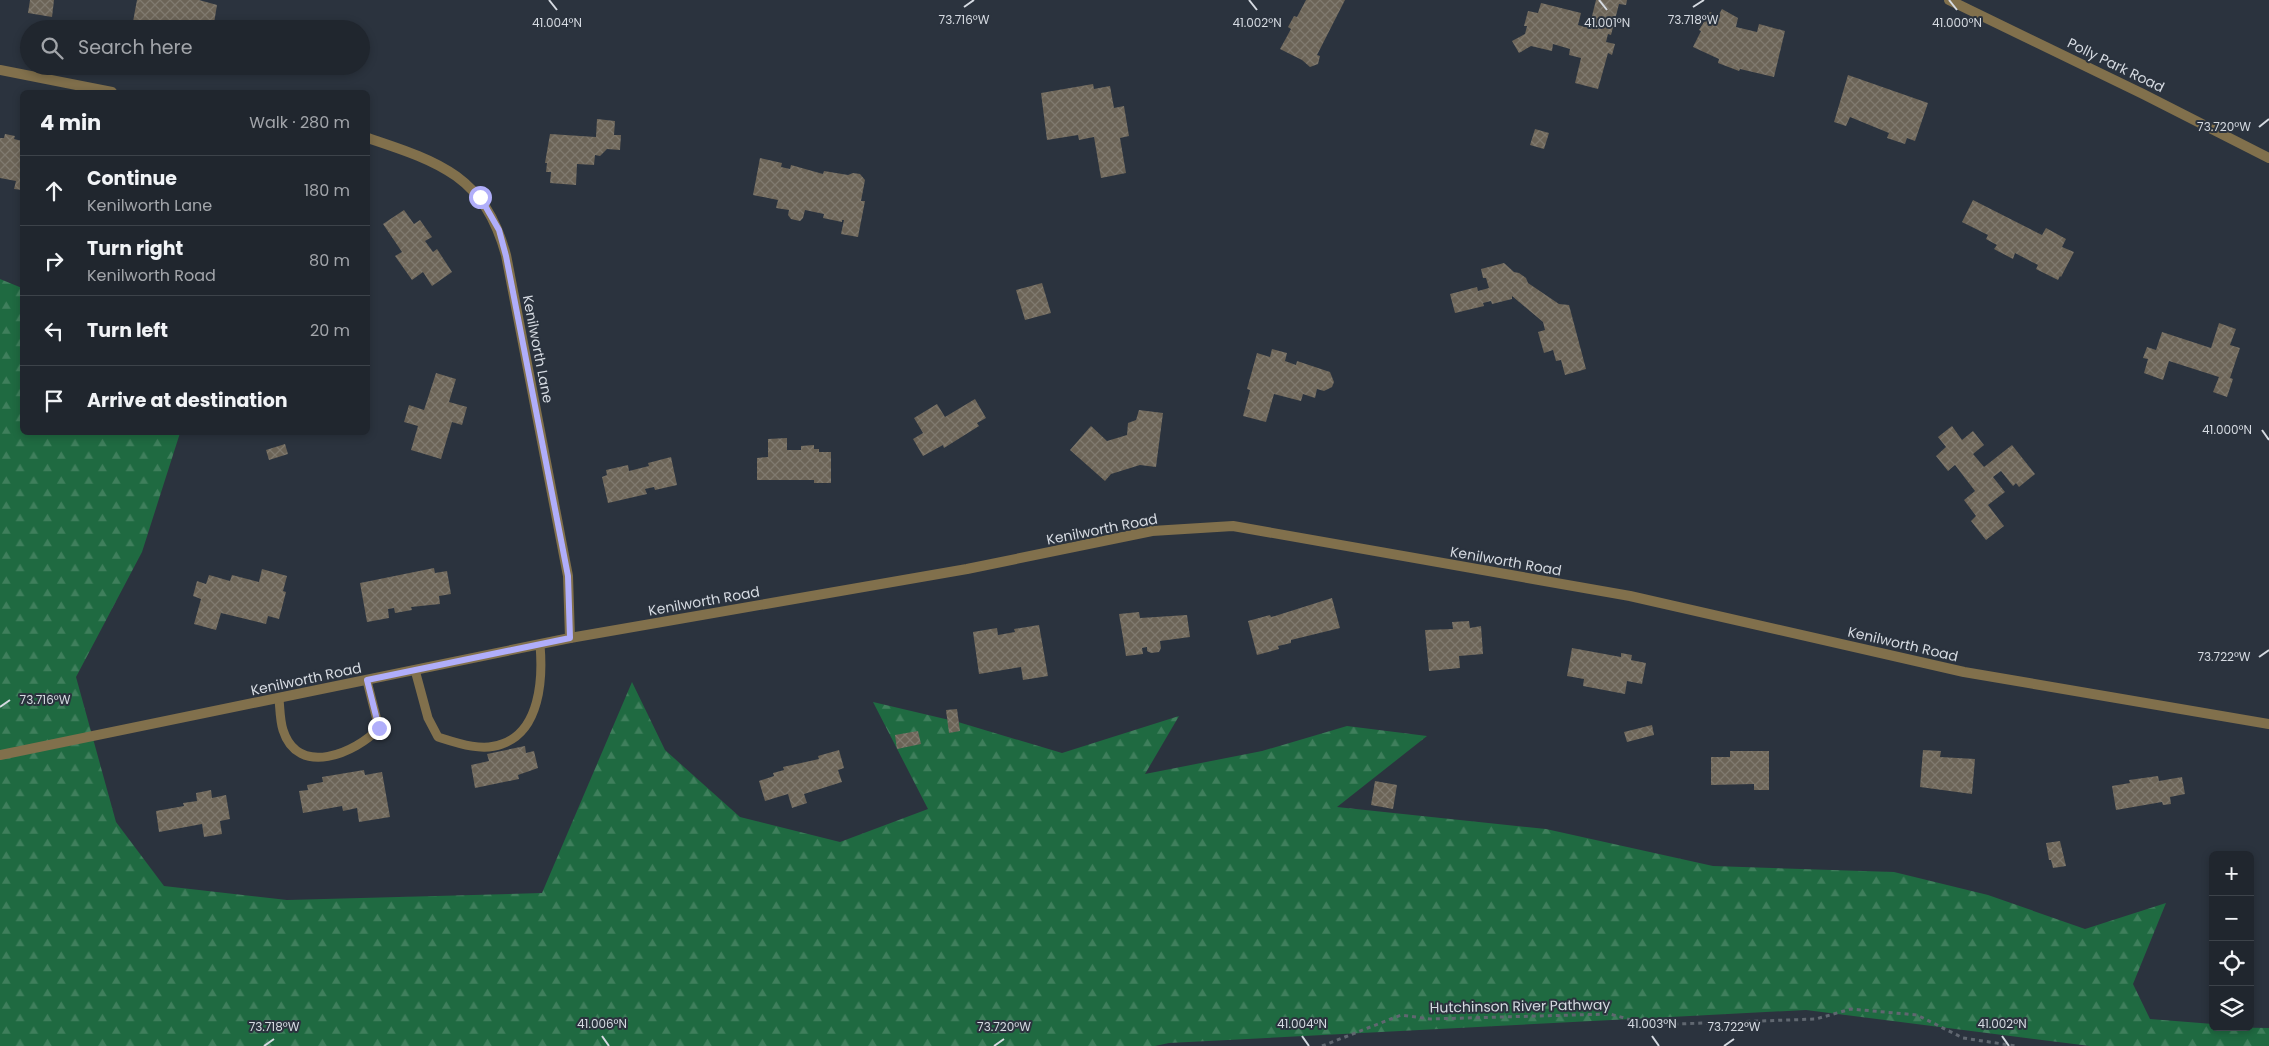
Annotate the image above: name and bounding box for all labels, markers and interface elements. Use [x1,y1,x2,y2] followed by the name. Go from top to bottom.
[939,11,990,28] text: 73.716°W
[1668,11,1719,28] text: 73.718°W
[532,14,582,31] text: 41.004°N
[1232,14,1282,31] text: 41.002°N
[1584,14,1630,31] text: 41.001°N
[1932,14,1982,31] text: 41.000°N
[20,20,370,75] search box
[2064,33,2168,97] street label: Polly Park Road
[38,34,66,62] icon: search
[78,34,192,61] text: Search here
[40,108,101,137] text: 4 min
[249,111,350,134] text: Walk · 280 m
[2197,118,2251,135] text: 73.720°W
[87,165,177,192] text: Continue
[40,177,68,205] icon: ahead
[304,179,350,202] text: 180 m
[469,186,492,209] route start
[87,194,212,217] text: Kenilworth Lane
[87,235,183,262] text: Turn right
[40,247,68,275] icon: right
[309,249,350,272] text: 80 m
[87,264,216,287] text: Kenilworth Road
[518,293,558,405] street label: Kenilworth Lane
[40,317,68,345] icon: left
[87,317,168,344] text: Turn left
[310,319,350,342] text: 20 m
[40,387,68,415] icon: arrive
[87,387,288,414] text: Arrive at destination
[2202,421,2252,438] text: 41.000°N
[1045,508,1159,550] street label: Kenilworth Road
[1449,541,1563,581] street label: Kenilworth Road
[647,581,761,621] street label: Kenilworth Road
[1846,622,1960,666] street label: Kenilworth Road
[2197,648,2251,665] text: 73.722°W
[249,657,363,701] street label: Kenilworth Road
[20,691,71,708] text: 73.716°W
[368,717,391,740] route end
[2209,851,2254,1031] map controls
[2209,851,2254,896] button: +
[2209,896,2254,941] button: −
[2209,941,2254,986] button: locate
[2209,986,2254,1031] button: layers
[1430,994,1611,1018] street label: Hutchinson River Pathway
[577,1015,627,1032] text: 41.006°N
[1277,1015,1327,1032] text: 41.004°N
[1627,1015,1677,1032] text: 41.003°N
[1977,1015,2027,1032] text: 41.002°N
[249,1018,300,1035] text: 73.718°W
[977,1018,1031,1035] text: 73.720°W
[1707,1018,1761,1035] text: 73.722°W

